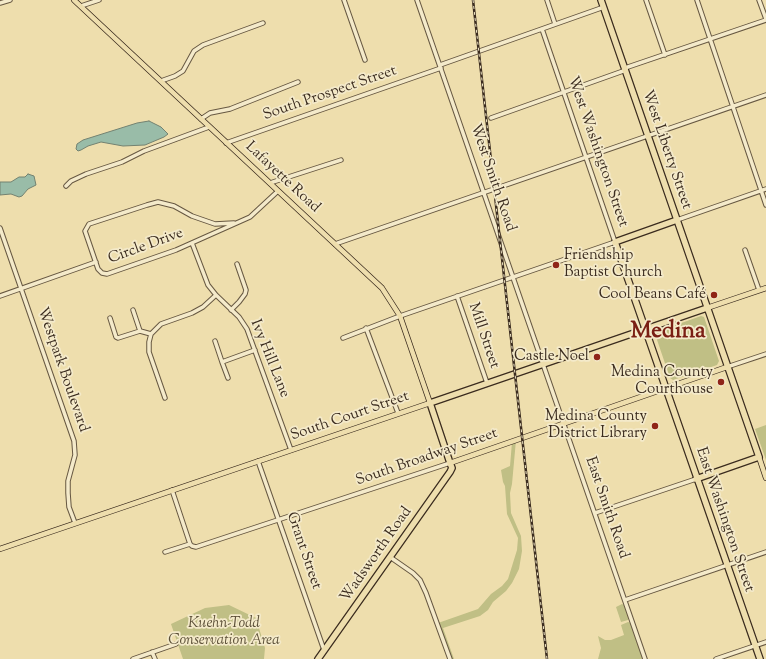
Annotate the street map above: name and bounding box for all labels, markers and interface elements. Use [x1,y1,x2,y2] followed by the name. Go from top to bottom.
[261,63,399,125] street label: South Prospect Street
[563,74,631,230] street label: West Washington Street
[637,88,695,212] street label: West Liberty Street
[465,122,519,234] street label: West Smith Road
[241,139,323,217] street label: Lafayette Road
[106,225,186,269] street label: Circle Drive
[564,247,663,282] place label: Friendship Baptist Church
[551,260,561,270] marker: Friendship Baptist Church
[599,286,706,304] place label: Cool Beans Café
[709,290,719,300] marker: Cool Beans Café
[463,301,503,371] street label: Mill Street
[32,305,92,435] street label: Westpark Boulevard
[245,317,293,401] street label: Ivy Hill Lane
[630,319,706,347] district label: Medina
[514,348,589,366] place label: Castle Noel
[592,352,602,362] marker: Castle Noel
[611,364,713,399] place label: Medina County Courthouse
[716,377,726,387] marker: Medina County Courthouse
[288,388,412,446] street label: South Court Street
[545,408,647,443] place label: Medina County District Library
[650,421,660,431] marker: Medina County District Library
[354,425,500,491] street label: South Broadway Street
[691,445,757,595] street label: East Washington Street
[580,455,632,561] street label: East Smith Road
[337,504,417,606] street label: Wadsworth Road
[281,510,325,592] street label: Grant Street
[168,615,280,650] park label: Kuehn-Todd Conservation Area

